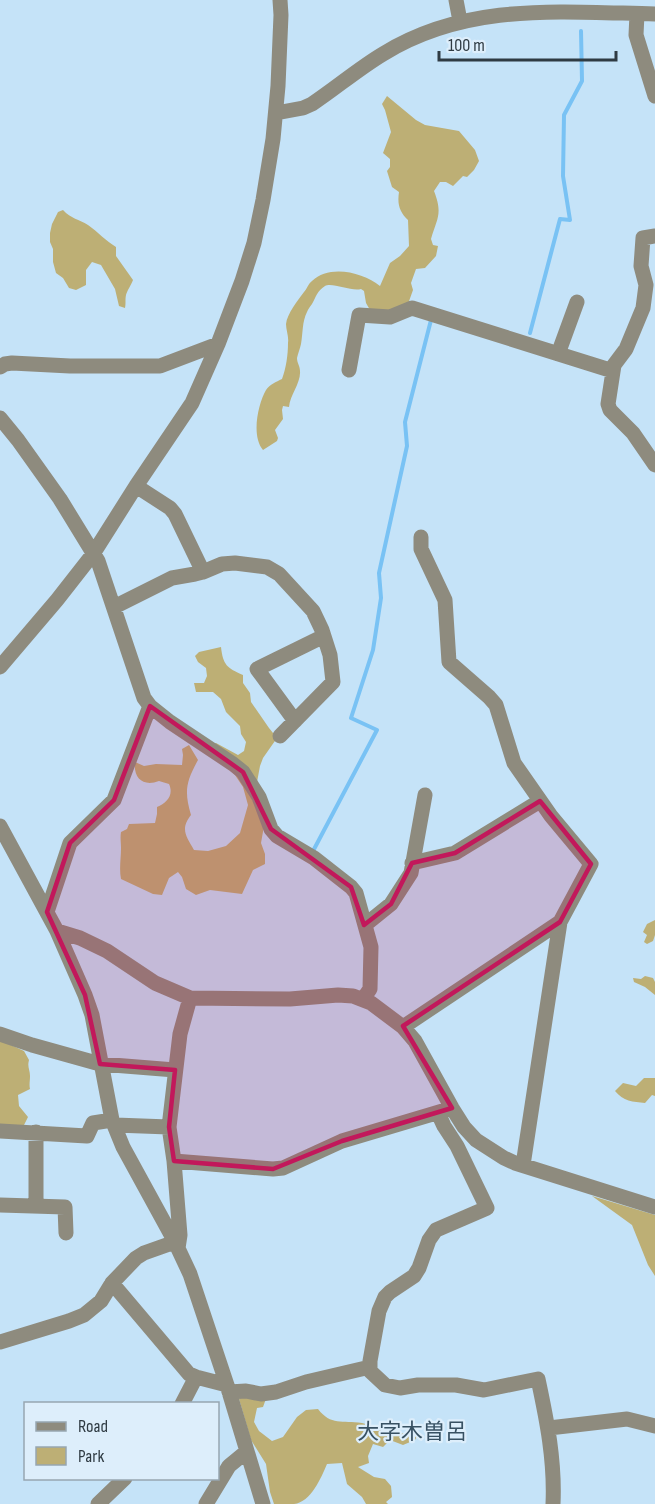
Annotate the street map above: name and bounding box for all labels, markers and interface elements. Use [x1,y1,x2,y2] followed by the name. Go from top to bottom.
[439,24,616,62] scale bar
[448,35,485,56] text: 100 m
[24,1402,219,1480] legend
[78,1416,108,1437] text: Road
[357,1419,467,1446] district label: 大字木曽呂
[78,1446,104,1467] text: Park

